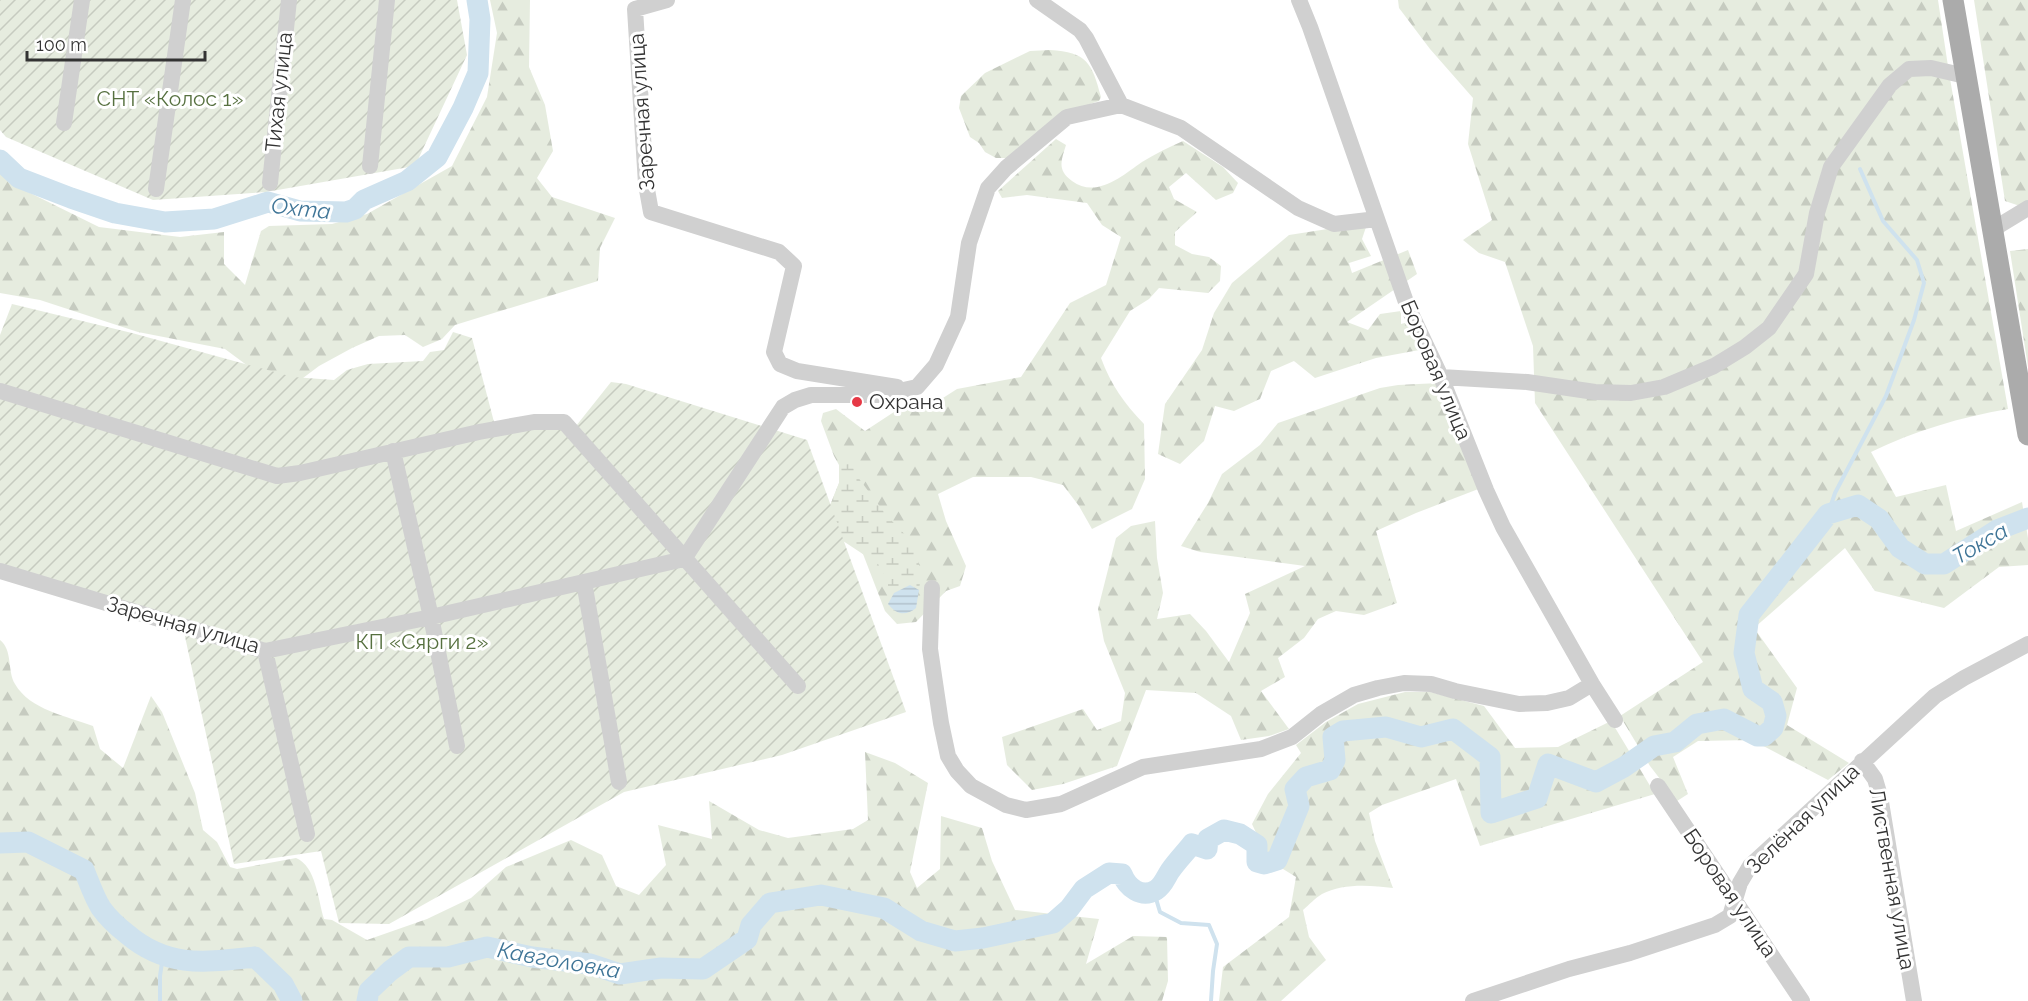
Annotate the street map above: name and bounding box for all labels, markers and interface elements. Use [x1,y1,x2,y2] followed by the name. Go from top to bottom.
[27,24,206,62] scale bar
[260,31,297,153] street label: Тихая улица
[624,32,659,192] street label: Заречная улица
[36,34,87,55] text: 100 m
[97,86,244,111] park label: СНТ «Колос 1»
[270,192,332,224] water label: Охта
[1396,296,1477,443] street label: Боровая улица
[869,389,943,414] place label: Охрана
[850,395,864,409] marker: Охрана
[1948,517,2012,569] water label: Токса
[104,591,262,658] street label: Заречная улица
[355,629,489,654] park label: КП «Сярги 2»
[1741,759,1864,879] street label: Зелёная улица
[1864,786,1921,972] street label: Лиственная улица
[1678,824,1783,962] street label: Боровая улица
[496,936,622,984] water label: Кавголовка

